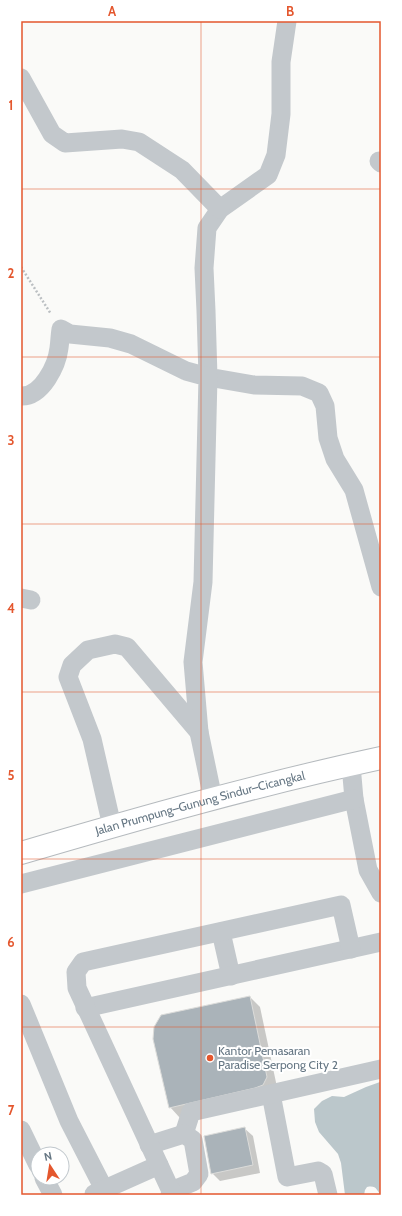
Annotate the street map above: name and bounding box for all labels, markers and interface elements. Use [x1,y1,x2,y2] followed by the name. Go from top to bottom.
[108,3,117,19] text: A
[286,3,294,19] text: B
[9,97,13,113] text: 1
[8,265,15,281] text: 2
[7,432,15,448] text: 3
[7,600,15,616] text: 4
[8,767,15,783] text: 5
[92,768,307,838] street label: Jalan Prumpung–Gunung Sindur–Cicangkal
[7,934,15,950] text: 6
[218,1043,338,1072] place label: Kantor Pemasaran Paradise Serpong City 2
[205,1053,215,1063] marker: Kantor Pemasaran Paradise Serpong City 2
[8,1102,15,1118] text: 7
[30,1146,70,1186] north arrow
[43,1149,53,1164] text: N

